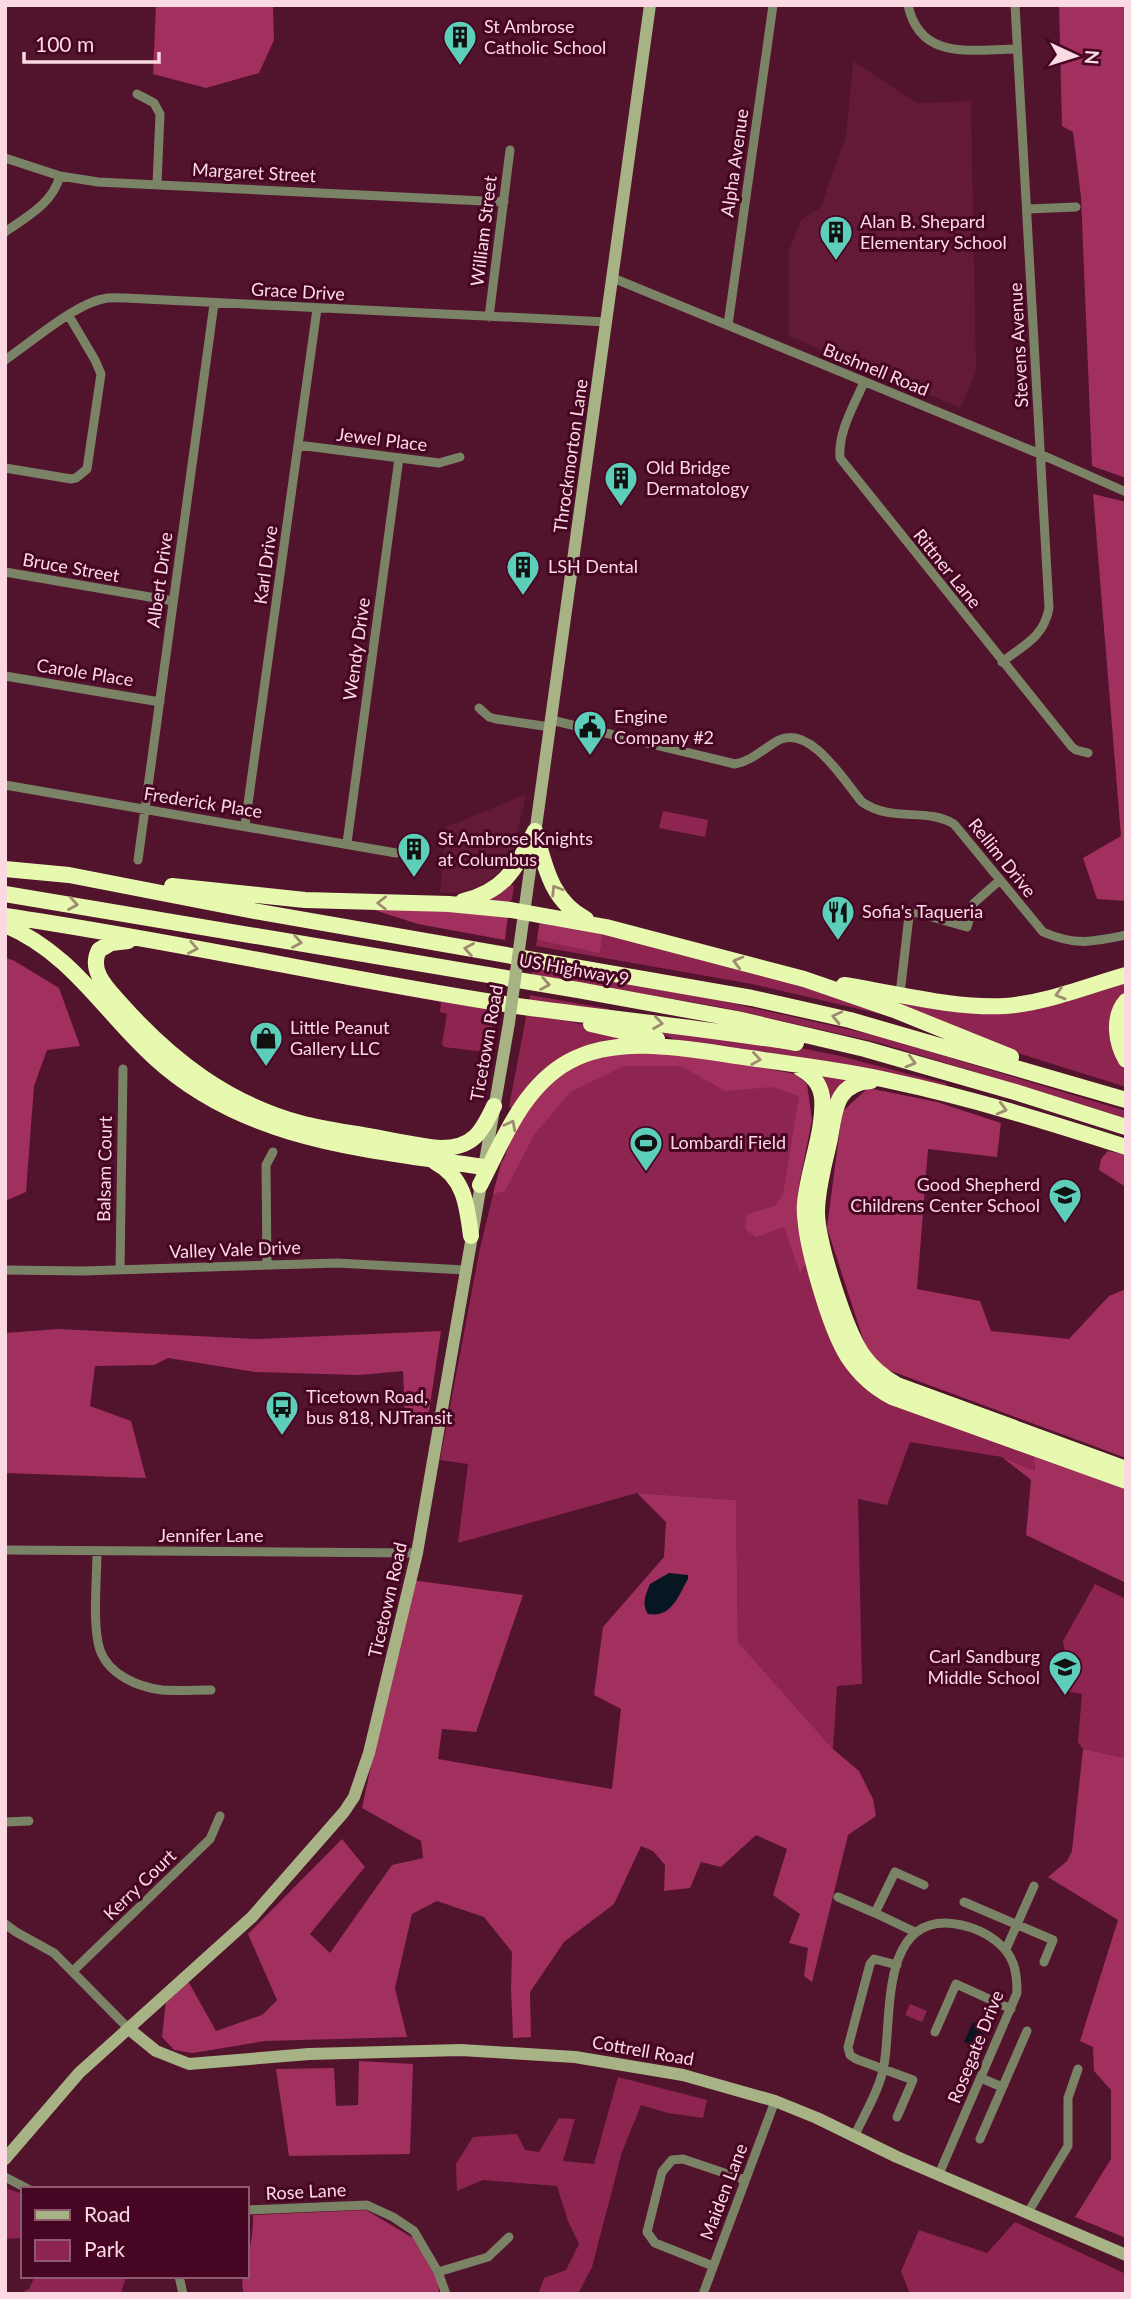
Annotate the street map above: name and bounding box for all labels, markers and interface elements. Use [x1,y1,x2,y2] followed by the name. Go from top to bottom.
[484,15,606,58] place label: St Ambrose Catholic School
[441,18,479,67] building icon: St Ambrose Catholic School
[24,21,159,65] scale bar
[1040,21,1110,91] north arrow
[35,31,94,56] text: 100 m
[1080,49,1104,65] text: N
[716,107,752,218] street label: Alpha Avenue
[191,158,317,186] street label: Margaret Street
[465,174,501,288] street label: William Street
[860,210,1007,253] place label: Alan B. Shepard Elementary School
[817,213,855,262] building icon: Alan B. Shepard Elementary School
[251,278,345,304] street label: Grace Drive
[1004,282,1032,408] street label: Stevens Avenue
[820,338,932,400] street label: Bushnell Road
[548,377,592,534] street label: Throckmorton Lane
[336,423,429,455] street label: Jewel Place
[646,456,750,499] place label: Old Bridge Dermatology
[602,459,640,508] building icon: Old Bridge Dermatology
[249,524,281,606] street label: Karl Drive
[909,524,986,613] street label: Rittner Lane
[141,531,177,629] street label: Albert Drive
[21,548,122,586] street label: Bruce Street
[504,548,542,597] building icon: LSH Dental
[548,555,638,577] place label: LSH Dental
[338,596,374,702] street label: Wendy Drive
[35,654,135,691] street label: Carole Place
[614,705,714,748] place label: Engine Company #2
[571,708,609,757] public building icon: Engine Company #2
[142,782,264,822] street label: Frederick Place
[964,813,1041,901] street label: Rellim Drive
[438,827,593,870] place label: St Ambrose Knights at Columbus
[395,830,433,879] building icon: St Ambrose Knights at Columbus
[551,885,564,898] one-way arrow
[819,893,857,942] restaurant icon: Sofia's Taqueria
[377,895,387,911] one-way arrow
[67,896,79,911] one-way arrow
[862,900,983,922] place label: Sofia's Taqueria
[291,934,303,949] one-way arrow
[187,940,199,955] one-way arrow
[463,942,474,957] one-way arrow
[517,948,631,990] street label: US Highway 9
[732,956,744,970] one-way arrow
[540,976,551,991] one-way arrow
[465,983,507,1103] street label: Ticetown Road
[1054,986,1066,1000] one-way arrow
[831,1011,843,1026] one-way arrow
[290,1016,390,1059] place label: Little Peanut Gallery LLC
[653,1016,664,1031] one-way arrow
[247,1019,285,1068] shop icon: Little Peanut Gallery LLC
[751,1051,762,1066] one-way arrow
[905,1054,917,1069] one-way arrow
[995,1100,1007,1115] one-way arrow
[92,1115,116,1222] street label: Balsam Court
[503,1120,516,1132] one-way arrow
[627,1124,665,1173] sports icon: Lombardi Field
[670,1131,786,1153] place label: Lombardi Field
[850,1173,1040,1216] place label: Good Shepherd Childrens Center School
[1046,1176,1084,1225] school or university icon: Good Shepherd Childrens Center School
[169,1236,301,1262] street label: Valley Vale Drive
[306,1385,453,1428] place label: Ticetown Road, bus 818, NJTransit
[263,1388,301,1437] bus stop icon: Ticetown Road, bus 818, NJTransit
[158,1524,264,1546] street label: Jennifer Lane
[363,1540,411,1660] street label: Ticetown Road
[928,1645,1040,1688] place label: Carl Sandburg Middle School
[1046,1648,1084,1697] school or university icon: Carl Sandburg Middle School
[98,1844,181,1924] street label: Kerry Court
[942,1987,1008,2106] street label: Rosegate Drive
[591,2030,696,2070] street label: Cottrell Road
[695,2140,752,2243] street label: Maiden Lane
[265,2178,347,2204] street label: Rose Lane
[21,2187,248,2278] legend
[84,2201,131,2226] text: Road
[84,2236,125,2261] text: Park

